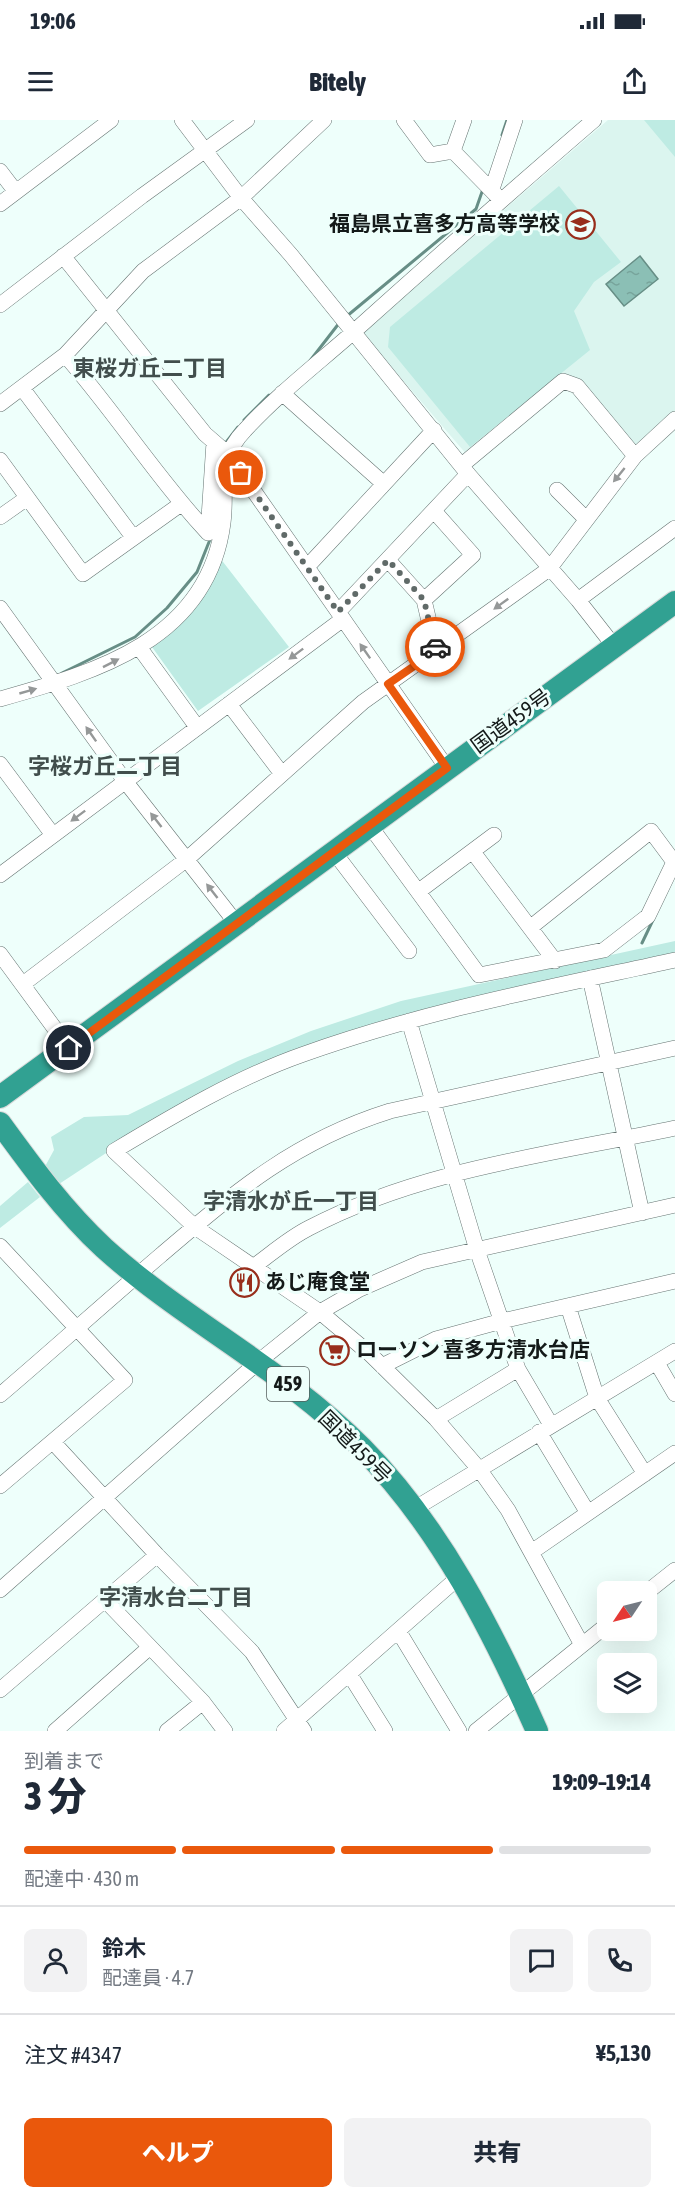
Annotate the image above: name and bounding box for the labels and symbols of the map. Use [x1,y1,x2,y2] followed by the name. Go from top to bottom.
[565,208,597,240] school or university icon: 福島県立喜多方高等学校
[329,211,560,235] place label: 福島県立喜多方高等学校
[73,355,227,381] district label: 東桜ガ丘二丁目
[215,447,266,498] pin
[614,468,626,483] one-way arrow
[494,597,509,609] one-way arrow
[405,617,465,677] courier
[359,644,371,660] one-way arrow
[288,647,303,659] one-way arrow
[102,658,119,668] one-way arrow
[466,683,555,757] street label: 国道459号
[19,686,37,696] one-way arrow
[85,726,97,742] one-way arrow
[28,753,182,779] district label: 字桜ガ丘二丁目
[71,810,86,822] one-way arrow
[150,813,162,828] one-way arrow
[206,884,218,899] one-way arrow
[43,1022,94,1073] pin
[203,1188,379,1214] district label: 字清水が丘一丁目
[228,1266,260,1298] restaurant icon: あじ庵食堂
[265,1269,370,1293] place label: あじ庵食堂
[319,1334,351,1366] supermarket icon: ローソン 喜多方清水台店
[356,1337,590,1361] place label: ローソン 喜多方清水台店
[267,1367,309,1401] road number: 459
[314,1405,397,1488] street label: 国道459号
[597,1581,657,1641] north arrow
[99,1584,253,1610] district label: 字清水台二丁目

